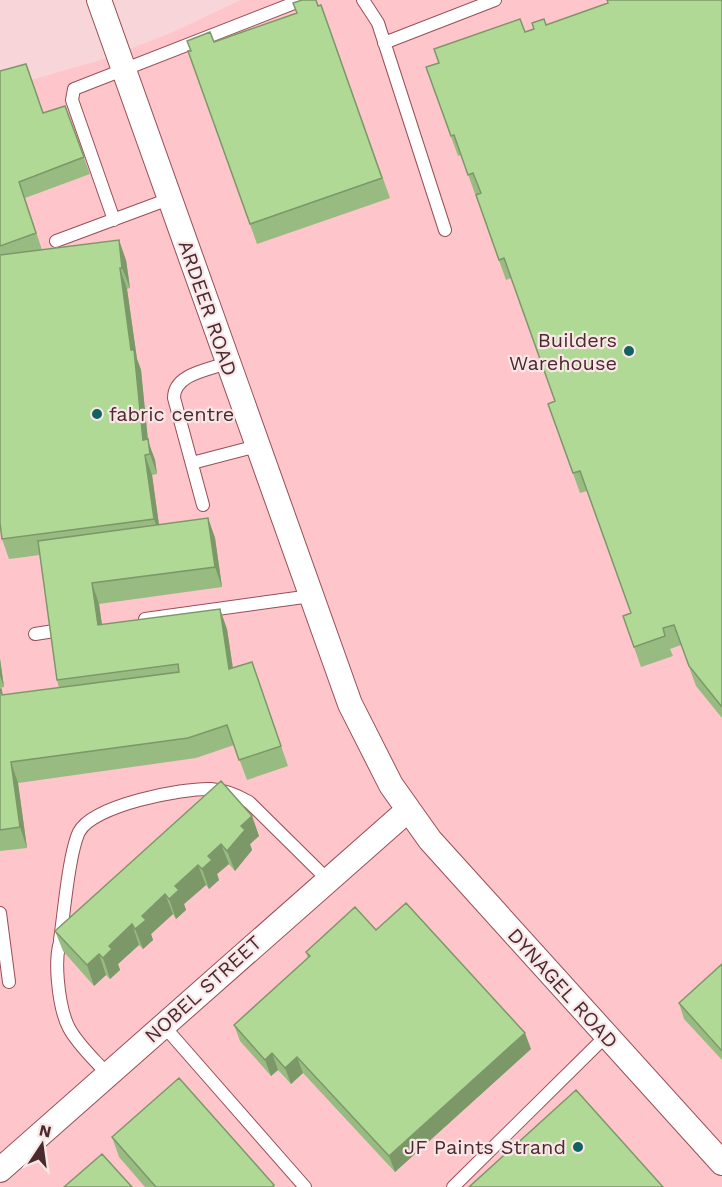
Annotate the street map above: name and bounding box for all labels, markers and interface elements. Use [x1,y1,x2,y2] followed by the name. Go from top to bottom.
[174,237,242,379] street label: ARDEER ROAD
[509,328,617,375] place label: Builders Warehouse
[622,344,636,358] marker: Builders Warehouse
[109,402,234,426] place label: fabric centre
[90,407,104,421] marker: fabric centre
[503,923,623,1053] street label: DYNAGEL ROAD
[140,930,266,1048] street label: NOBEL STREET
[12,1115,72,1175] north arrow
[37,1120,53,1141] text: N
[404,1135,566,1159] place label: JF Paints Strand
[571,1140,585,1154] marker: JF Paints Strand

